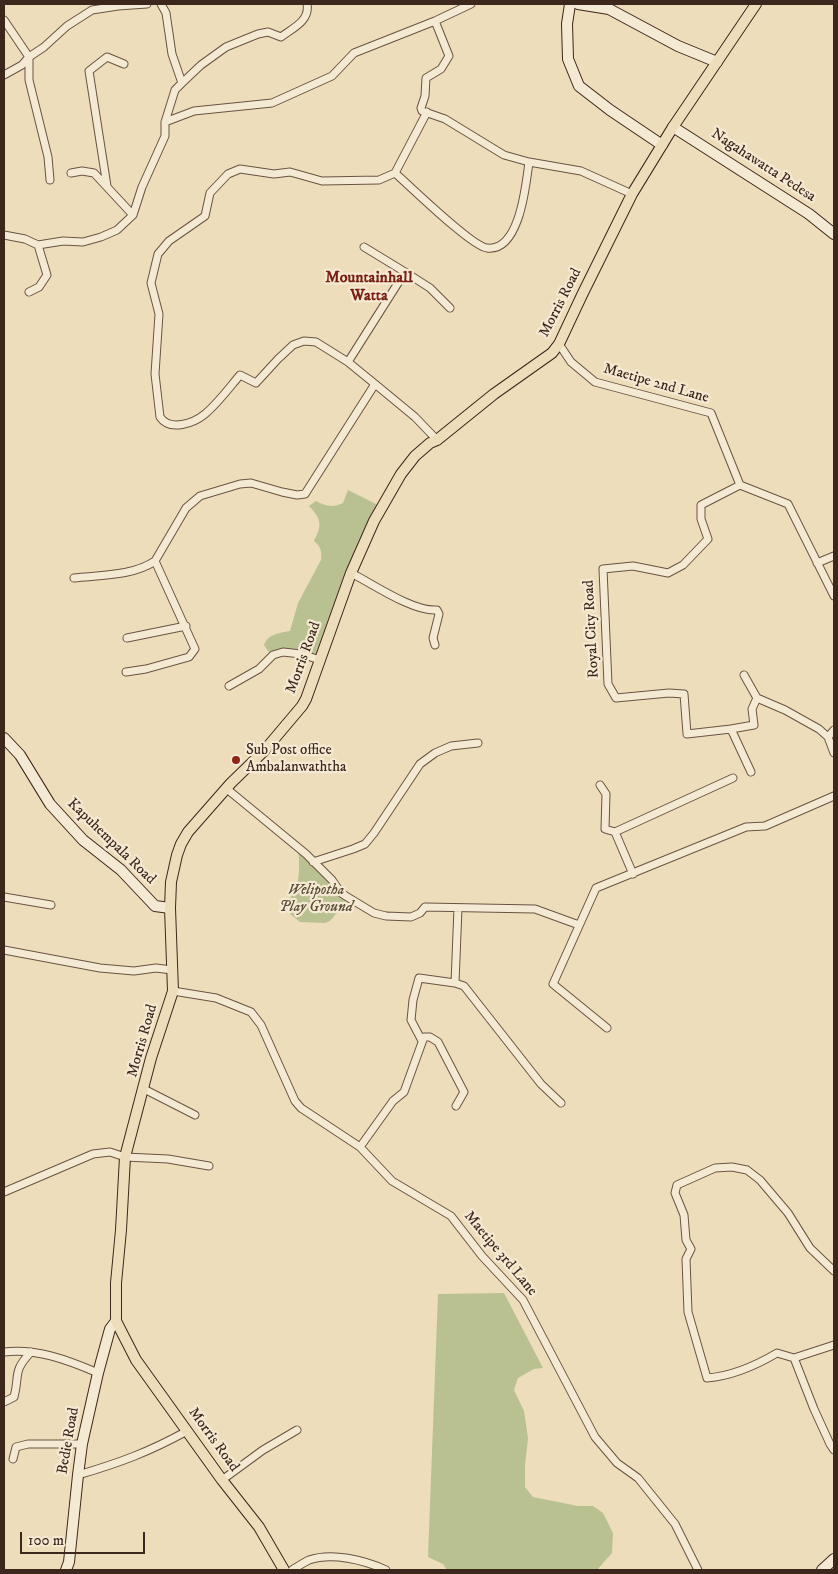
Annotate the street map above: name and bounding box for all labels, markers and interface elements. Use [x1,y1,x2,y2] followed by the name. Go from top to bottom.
[707,125,819,207] street label: Nagahawatta Pedesa
[536,265,586,341] street label: Morris Road
[325,269,413,307] district label: Mountainhall Watta
[601,360,711,408] street label: Maetipe 2nd Lane
[580,579,604,679] street label: Royal City Road
[283,620,325,696] street label: Morris Road
[246,742,346,777] place label: Sub Post office Ambalanwaththa
[230,754,242,766] marker: Sub Post office Ambalanwaththa
[63,795,159,889] street label: Kapuhempala Road
[279,882,353,917] park label: Welipotha Play Ground
[124,1002,162,1080] street label: Morris Road
[459,1208,541,1300] street label: Maetipe 3rd Lane
[184,1404,242,1476] street label: Morris Road
[54,1406,84,1476] street label: Bedie Road
[22,1522,148,1554] scale bar
[28,1531,64,1550] text: 100 m

